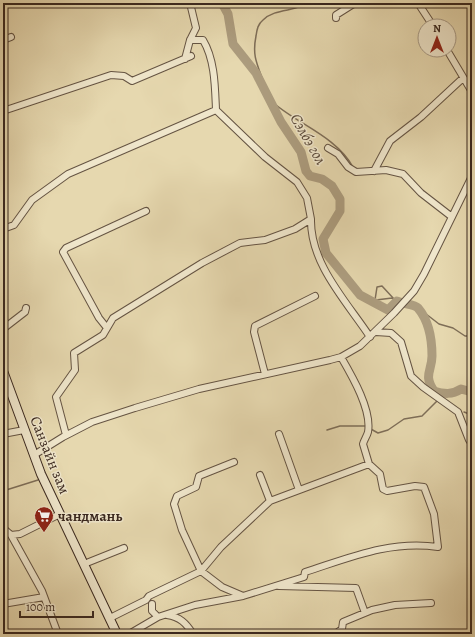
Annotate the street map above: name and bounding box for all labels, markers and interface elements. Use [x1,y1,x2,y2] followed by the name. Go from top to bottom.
[417,18,457,58] north arrow
[433,21,441,36] text: N
[285,109,332,169] water label: Сэлбэ гол
[25,413,75,497] street label: Санзайн зам
[33,505,55,533] supermarket icon: чандмань
[58,506,122,526] place label: чандмань
[20,593,93,619] scale bar
[26,599,55,615] text: 100 m

